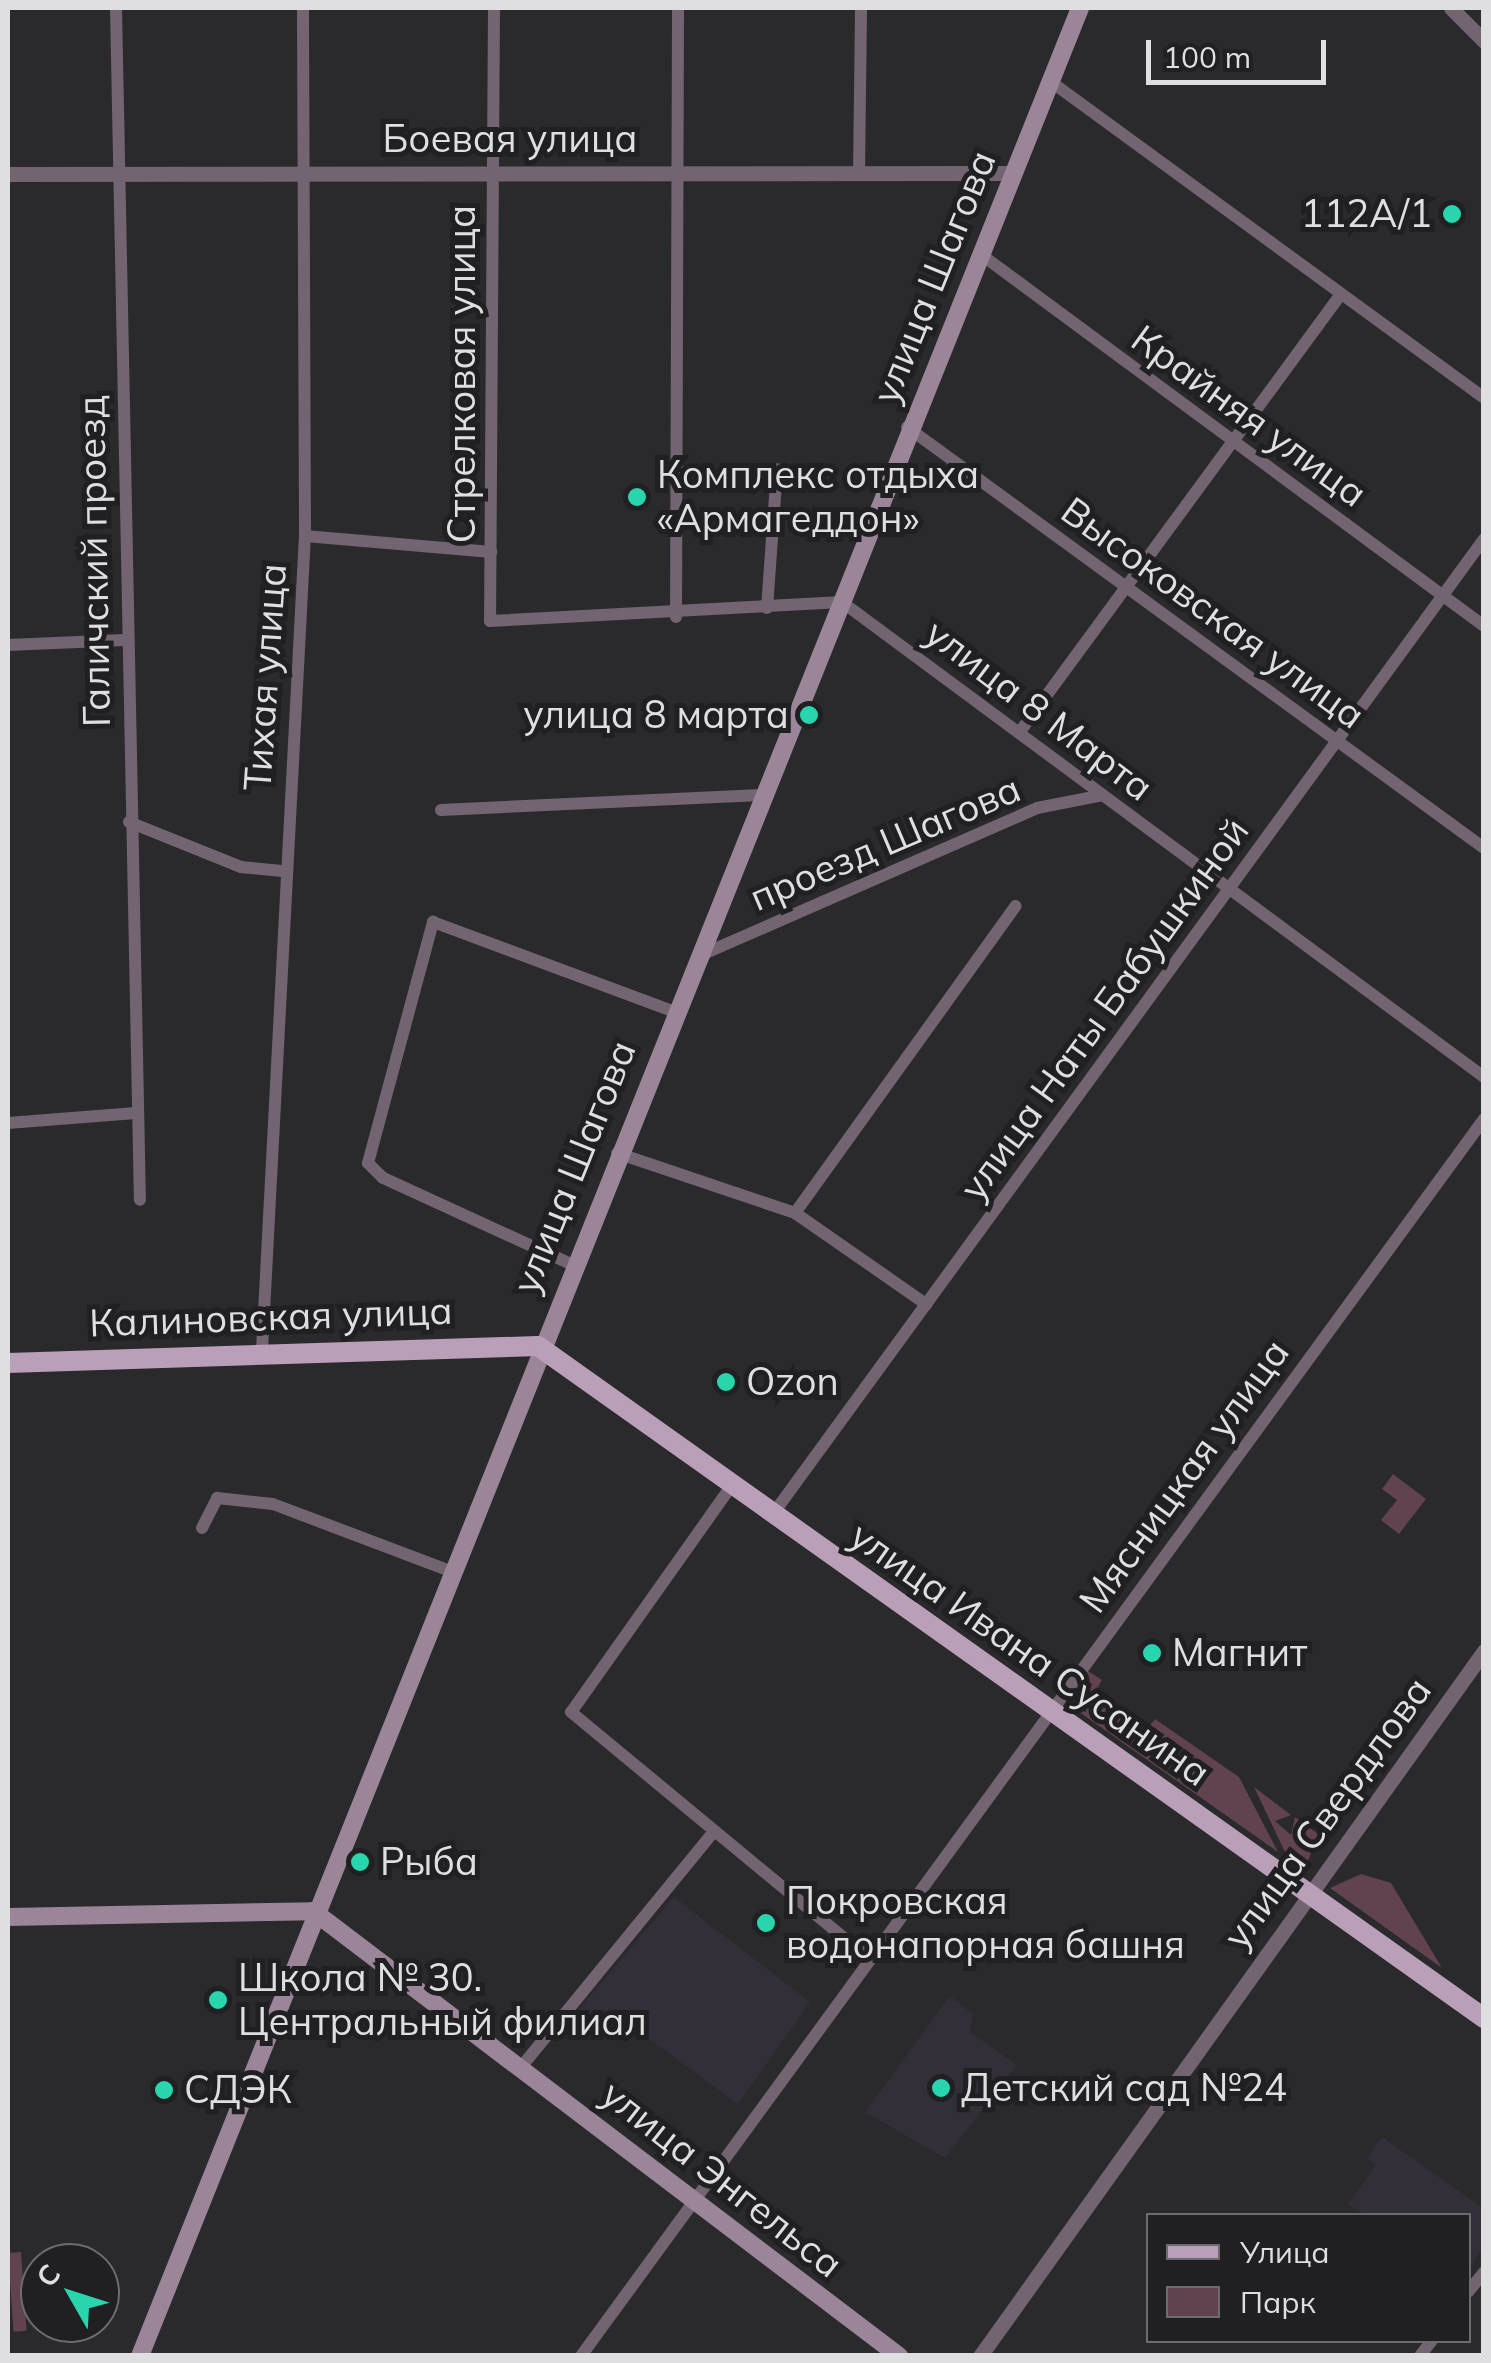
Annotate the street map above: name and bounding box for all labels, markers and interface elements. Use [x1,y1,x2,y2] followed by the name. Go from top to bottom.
[1151,20,1331,82] scale bar
[1163,38,1251,76] text: 100 m
[383,116,637,162] street label: Боевая улица
[863,144,1005,410] street label: улица Шагова
[1301,191,1432,237] place label: 112А/1
[1441,203,1463,225] marker: 112А/1
[439,205,485,543] street label: Стрелковая улица
[1123,316,1375,516] street label: Крайняя улица
[68,395,120,727] street label: Галичский проезд
[657,452,979,542] place label: Комплекс отдыха «Армагеддон»
[626,486,648,508] marker: Комплекс отдыха «Армагеддон»
[1053,488,1373,738] street label: Высоковская улица
[234,562,296,792] street label: Тихая улица
[916,610,1162,810] street label: улица 8 Марта
[523,692,789,738] place label: улица 8 марта
[798,704,820,726] marker: улица 8 марта
[743,765,1027,921] street label: проезд Шагова
[950,809,1258,1209] street label: улица Наты Бабушкиной
[503,1034,645,1300] street label: улица Шагова
[89,1288,453,1346] street label: Калиновская улица
[1070,1331,1298,1621] street label: Мясницкая улица
[746,1359,839,1405] place label: Ozon
[715,1371,737,1393] marker: Ozon
[841,1512,1219,1796] street label: улица Ивана Сусанина
[1172,1630,1307,1676] place label: Магнит
[1141,1642,1163,1664] marker: Магнит
[1213,1669,1441,1957] street label: улица Свердлова
[380,1839,478,1885] place label: Рыба
[349,1851,371,1873] marker: Рыба
[786,1878,1185,1968] place label: Покровская водонапорная башня
[755,1912,777,1934] marker: Покровская водонапорная башня
[238,1955,647,2045] place label: Школа № 30. Центральный филиал
[207,1989,229,2011] marker: Школа № 30. Центральный филиал
[961,2065,1287,2111] place label: Детский сад №24
[184,2067,292,2113] place label: СДЭК
[592,2071,852,2287] street label: улица Энгельса
[930,2077,952,2099] marker: Детский сад №24
[153,2079,175,2101] marker: СДЭК
[1146,2213,1471,2343] legend
[1240,2233,1330,2271] text: Улица
[20,2243,120,2343] north arrow
[28,2257,67,2294] text: С
[1240,2283,1316,2321] text: Парк

